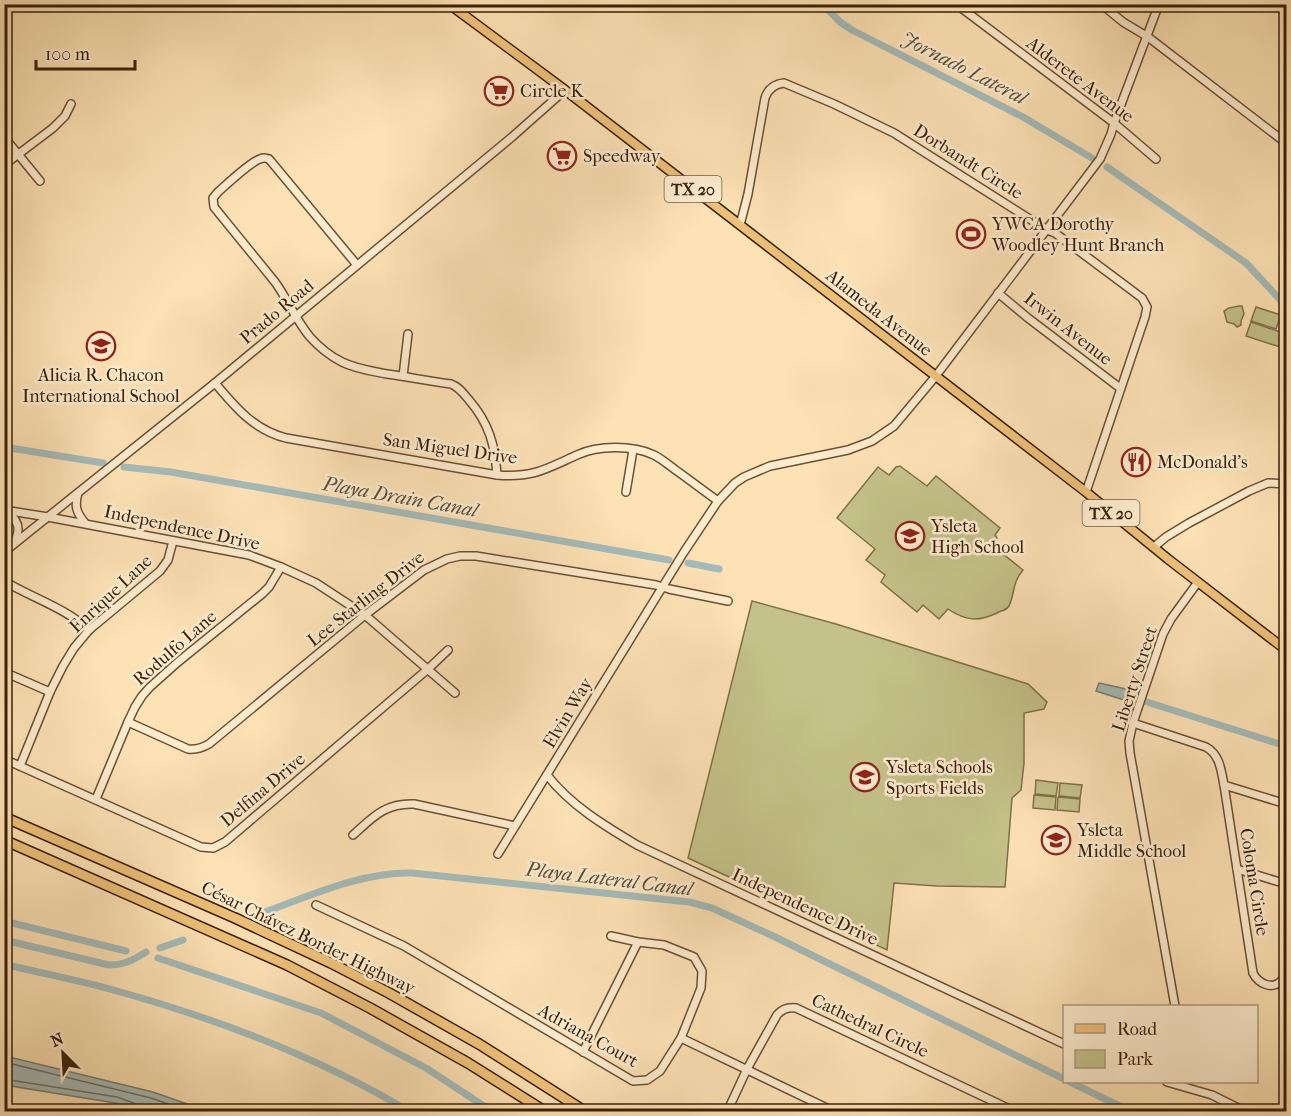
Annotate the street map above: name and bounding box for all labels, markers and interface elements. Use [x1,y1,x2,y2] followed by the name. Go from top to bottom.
[898,27,1032,110] water label: Jornado Lateral
[1021,32,1138,127] street label: Alderete Avenue
[36,33,135,71] scale bar
[45,44,90,65] text: 100 m
[483,75,515,107] supermarket icon: Circle K
[520,81,584,102] place label: Circle K
[909,120,1027,204] street label: Dorbandt Circle
[546,140,578,172] supermarket icon: Speedway
[583,146,662,167] place label: Speedway
[664,176,722,202] road number: TX 20
[991,214,1164,256] place label: YWCA Dorothy Woodley Hunt Branch
[955,218,987,250] sports icon: YWCA Dorothy Woodley Hunt Branch
[821,264,936,361] street label: Alameda Avenue
[236,275,318,349] street label: Prado Road
[1020,288,1116,370] street label: Irwin Avenue
[85,330,117,362] school or university icon: Alicia R. Chacon International School
[22,365,180,407] place label: Alicia R. Chacon International School
[382,429,519,469] street label: San Miguel Drive
[1120,446,1152,478] restaurant icon: McDonald's
[1157,452,1248,473] place label: McDonald's
[320,472,481,522] water label: Playa Drain Canal
[1082,500,1140,526] road number: TX 20
[102,501,262,555] street label: Independence Drive
[930,516,1024,558] place label: Ysleta High School
[894,520,926,552] school or university icon: Ysleta High School
[303,547,429,651] street label: Lee Starling Drive
[65,550,157,637] street label: Enrique Lane
[129,606,221,690] street label: Rodulfo Lane
[1108,623,1162,734] street label: Liberty Street
[539,673,598,752] street label: Elvin Way
[216,748,310,832] street label: Delfina Drive
[885,757,993,799] place label: Ysleta Schools Sports Fields
[849,761,881,793] school or university icon: Ysleta Schools Sports Fields
[1076,820,1186,862] place label: Ysleta Middle School
[1040,824,1072,856] school or university icon: Ysleta Middle School
[1235,827,1273,937] street label: Coloma Circle
[523,857,696,901] water label: Playa Lateral Canal
[729,864,882,950] street label: Independence Drive
[198,877,420,1000] street label: César Chávez Border Highway
[808,990,932,1062] street label: Cathedral Circle
[534,999,642,1072] street label: Adriana Court
[1063,1005,1258,1083] legend
[1117,1019,1157,1040] text: Road
[33,1023,93,1083] north arrow
[48,1028,67,1051] text: N
[1117,1049,1154,1070] text: Park

